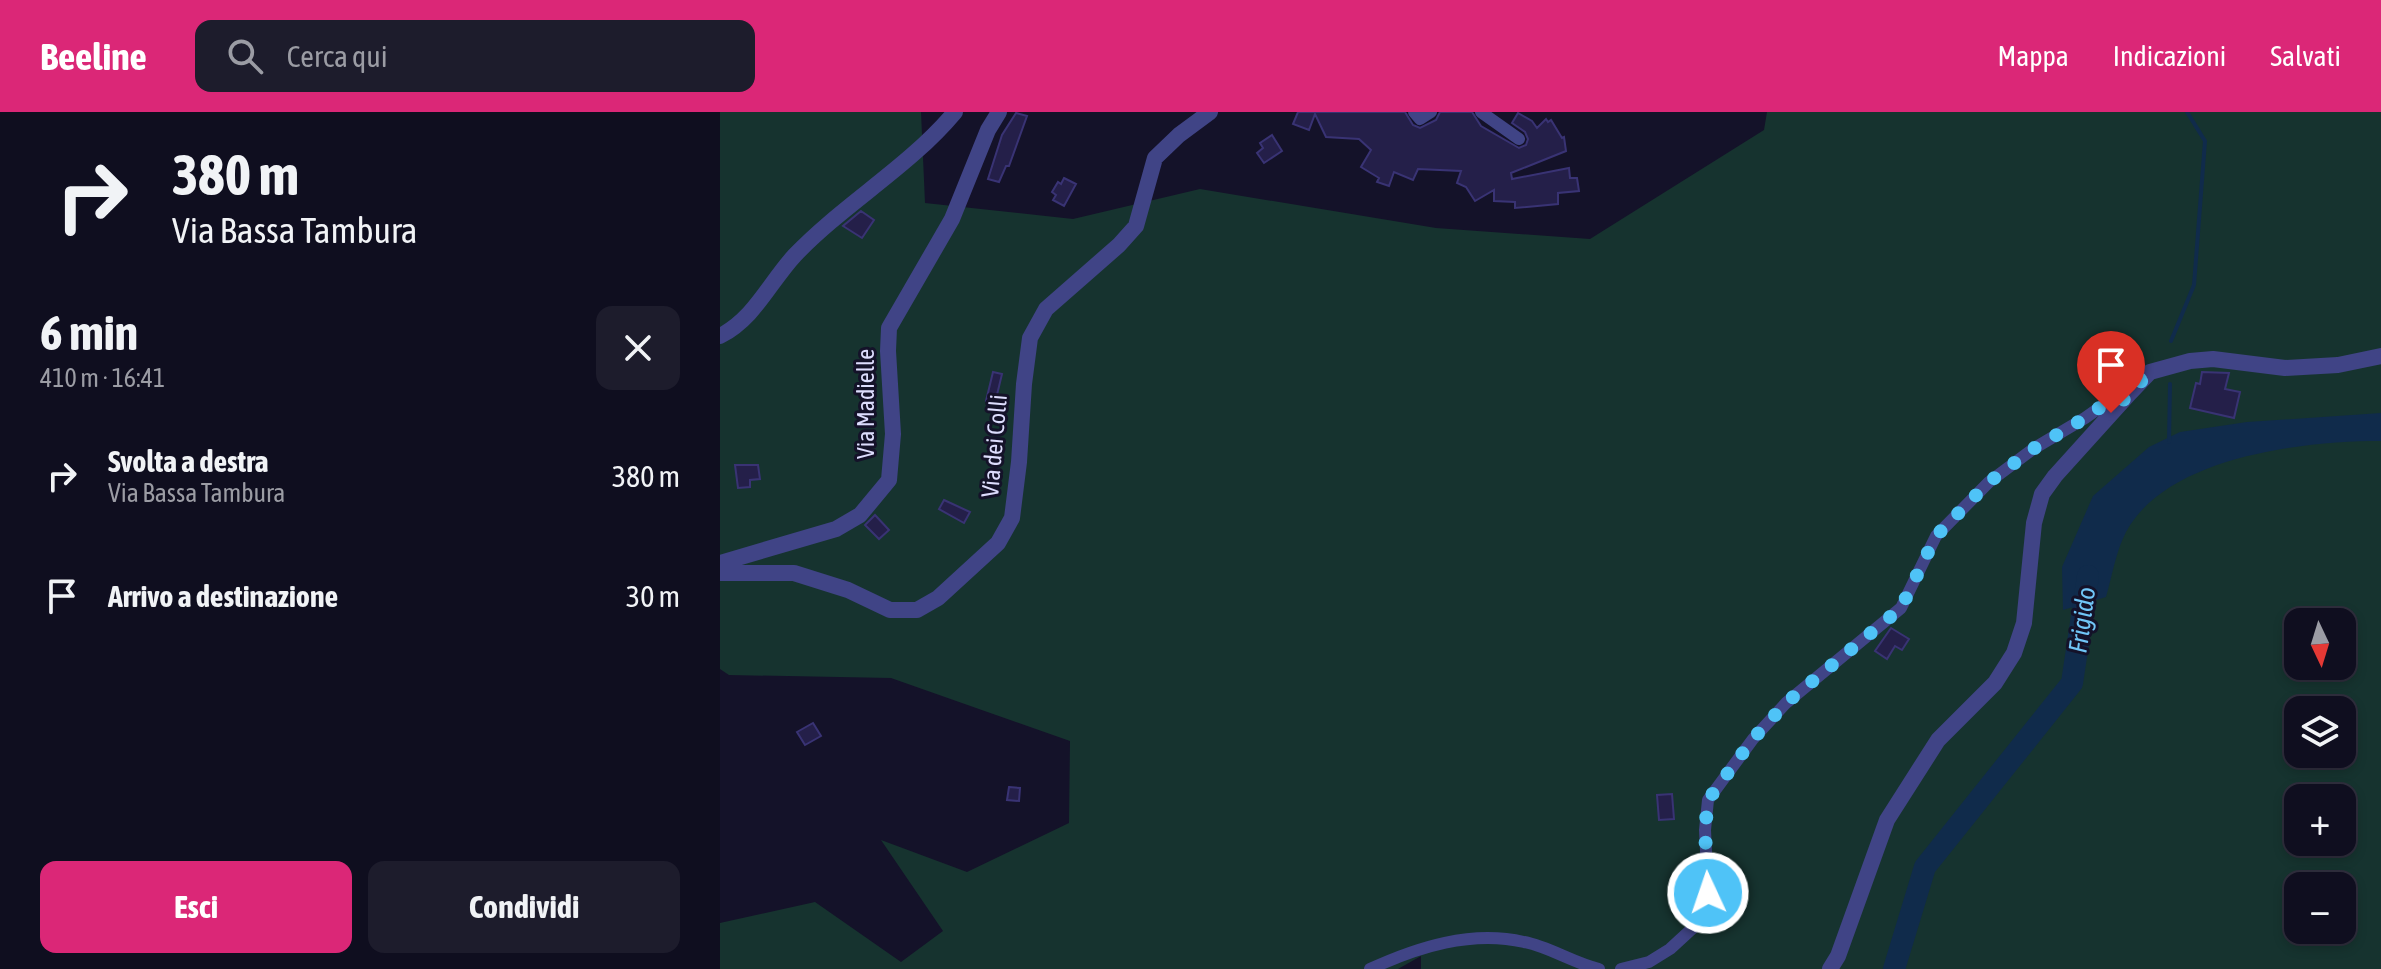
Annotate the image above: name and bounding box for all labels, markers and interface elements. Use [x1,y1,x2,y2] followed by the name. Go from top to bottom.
[195,20,755,92] search box
[223,34,267,78] icon: search
[40,35,147,78] text: Beeline
[287,39,388,73] text: Cerca qui
[1997,40,2069,72] text: Mappa
[2113,40,2226,72] text: Indicazioni
[2270,40,2341,72] text: Salvati
[172,143,299,207] text: 380 m
[40,144,144,248] icon: right
[172,209,418,251] text: Via Bassa Tambura
[40,305,138,360] text: 6 min
[596,306,680,390] button: close
[2077,331,2145,413] pin
[2089,343,2133,387] icon: arrive
[852,349,879,459] street label: Via Madielle
[40,363,165,393] text: 410 m · 16:41
[976,393,1012,499] street label: Via dei Colli
[108,444,268,478] text: Svolta a destra
[40,454,84,498] icon: right
[612,459,680,493] text: 380 m
[108,478,285,508] text: Via Bassa Tambura
[40,574,84,618] icon: arrive
[108,579,338,613] text: Arrivo a destinazione
[626,579,680,613] text: 30 m
[2063,585,2101,655] water label: Frigido
[2284,608,2356,680] north arrow
[2284,608,2356,944] map controls
[2284,696,2356,768] button: layers
[2284,784,2356,856] button: +
[1666,851,1750,935] position arrow
[40,861,352,953] button: Esci
[368,861,680,953] button: Condividi
[2284,872,2356,944] button: −

